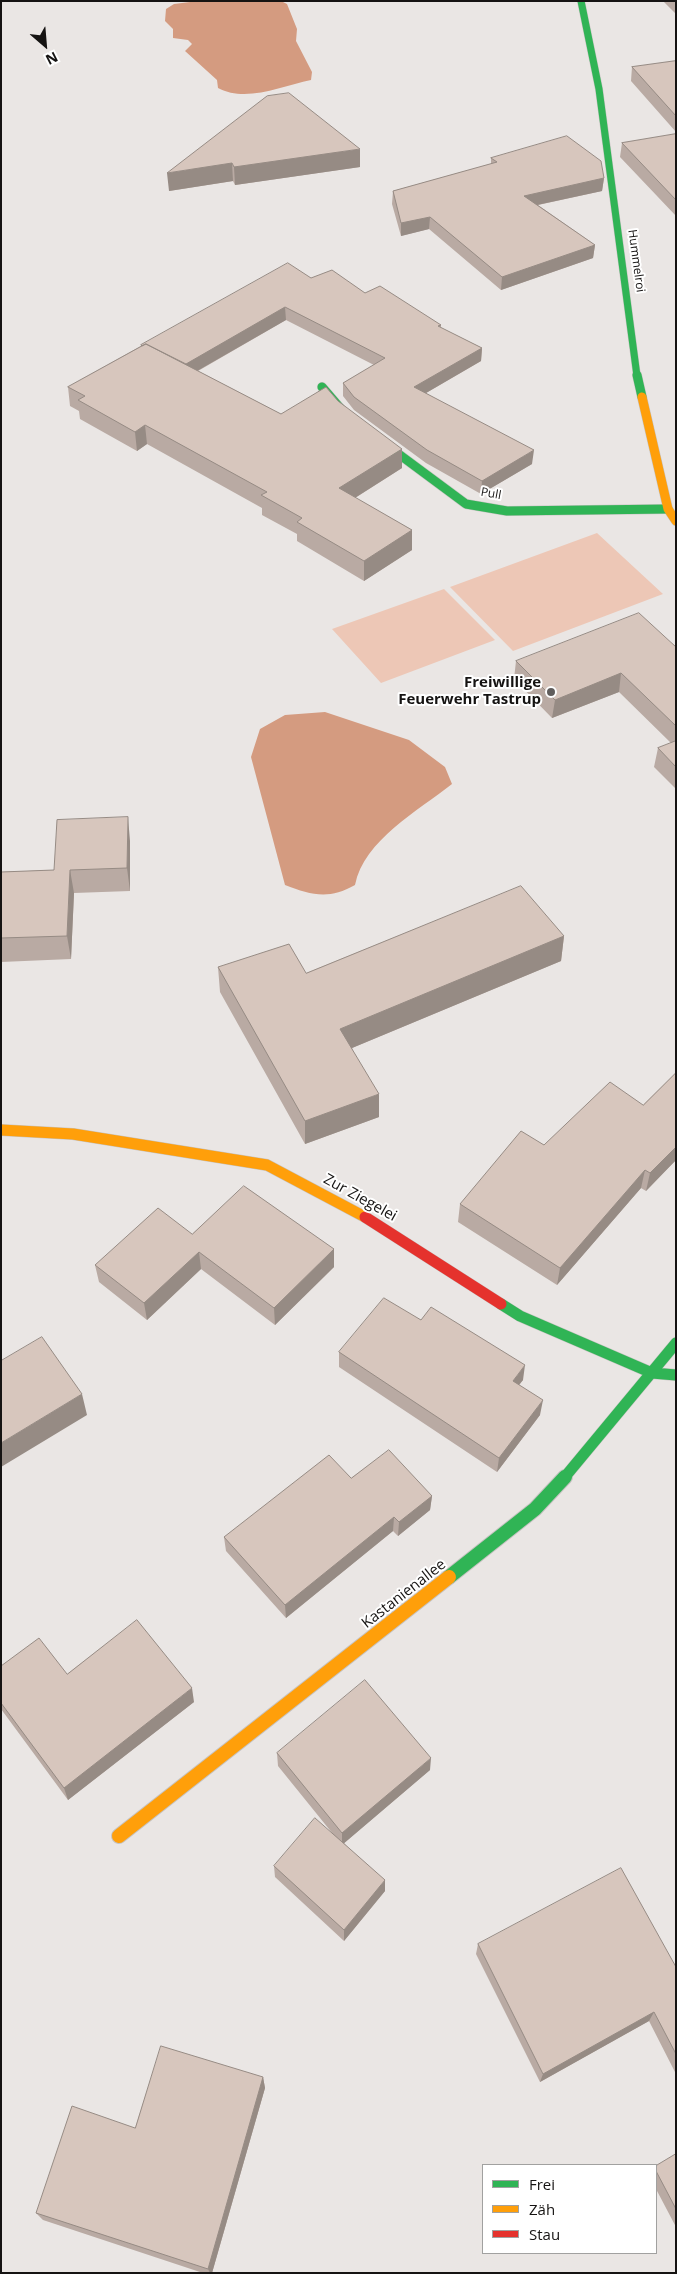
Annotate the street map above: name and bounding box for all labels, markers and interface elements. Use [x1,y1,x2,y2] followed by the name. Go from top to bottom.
[20,20,70,70] north arrow
[43,48,61,70] text: N
[624,229,648,293] street label: Hummelroi
[480,485,502,503] street label: Pull
[398,674,541,709] place label: Freiwillige Feuerwehr Tastrup
[545,686,557,698] marker: Freiwillige Feuerwehr Tastrup
[320,1170,400,1226] street label: Zur Ziegelei
[358,1556,450,1632] street label: Kastanienallee
[482,2164,657,2254] legend
[529,2174,555,2194] text: Frei
[529,2199,555,2219] text: Zäh
[529,2224,560,2244] text: Stau

